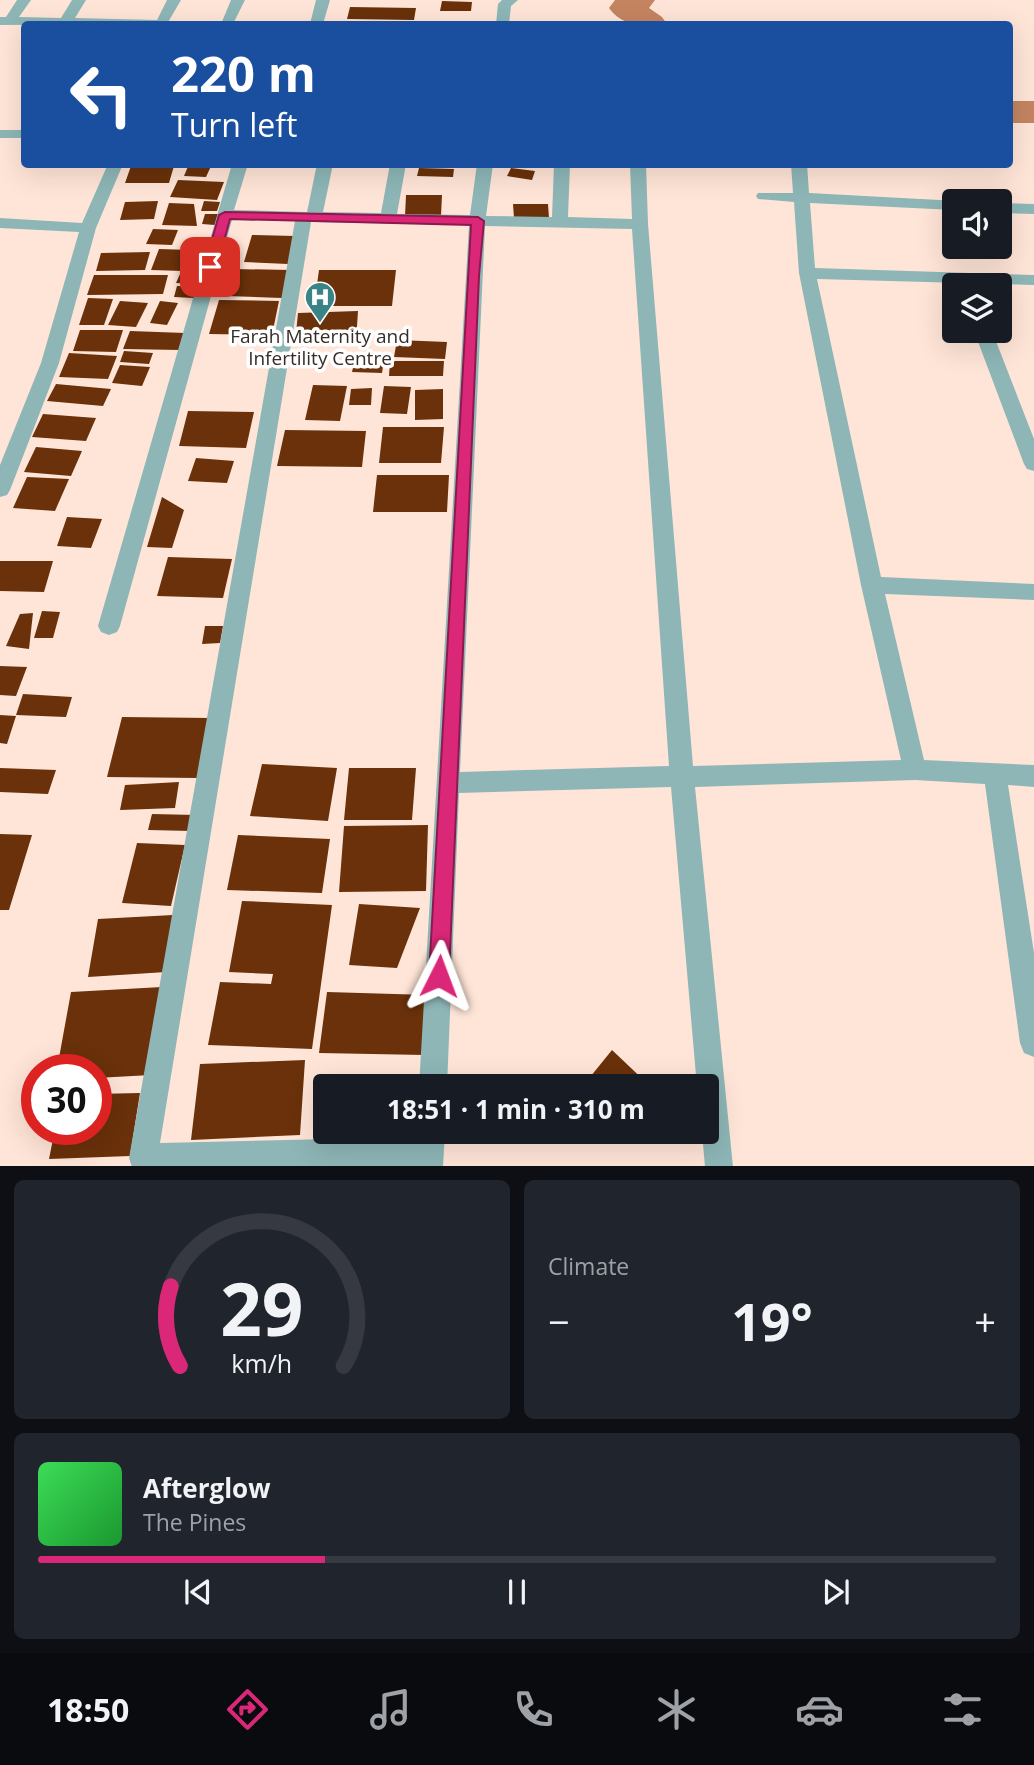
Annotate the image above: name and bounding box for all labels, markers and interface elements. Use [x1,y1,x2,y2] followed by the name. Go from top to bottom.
[171,40,316,106] text: 220 m
[56,49,147,140] icon: left
[171,103,297,146] text: Turn left
[942,189,1012,343] map controls
[942,189,1012,259] button: sound
[180,237,240,297] pin
[191,248,229,286] icon: arrive
[942,273,1012,343] button: layers
[303,280,337,324] hospital icon: Farah Maternity and Infertility Centre
[230,323,410,371] place label: Farah Maternity and Infertility Centre
[402,939,476,1013] position arrow
[21,1054,112,1145] speed limit sign: 30
[387,1091,645,1127] text: 18:51 · 1 min · 310 m
[548,1250,629,1282] text: Climate
[220,1258,304,1357] text: 29
[731,1285,813,1356] text: 19°
[548,1295,570,1347] text: −
[974,1295,996,1347] text: +
[232,1345,292,1379] text: km/h
[143,1470,270,1506] text: Afterglow
[143,1506,246,1538] text: The Pines
[179,1573,217,1611] icon: previous
[498,1573,536,1611] icon: pause
[817,1573,855,1611] icon: next
[223,1685,272,1734] icon: directions
[366,1685,415,1734] icon: music
[509,1685,558,1734] icon: phone
[652,1685,701,1734] icon: climate
[795,1685,844,1734] icon: car
[938,1685,987,1734] icon: filters
[47,1688,129,1731] text: 18:50

